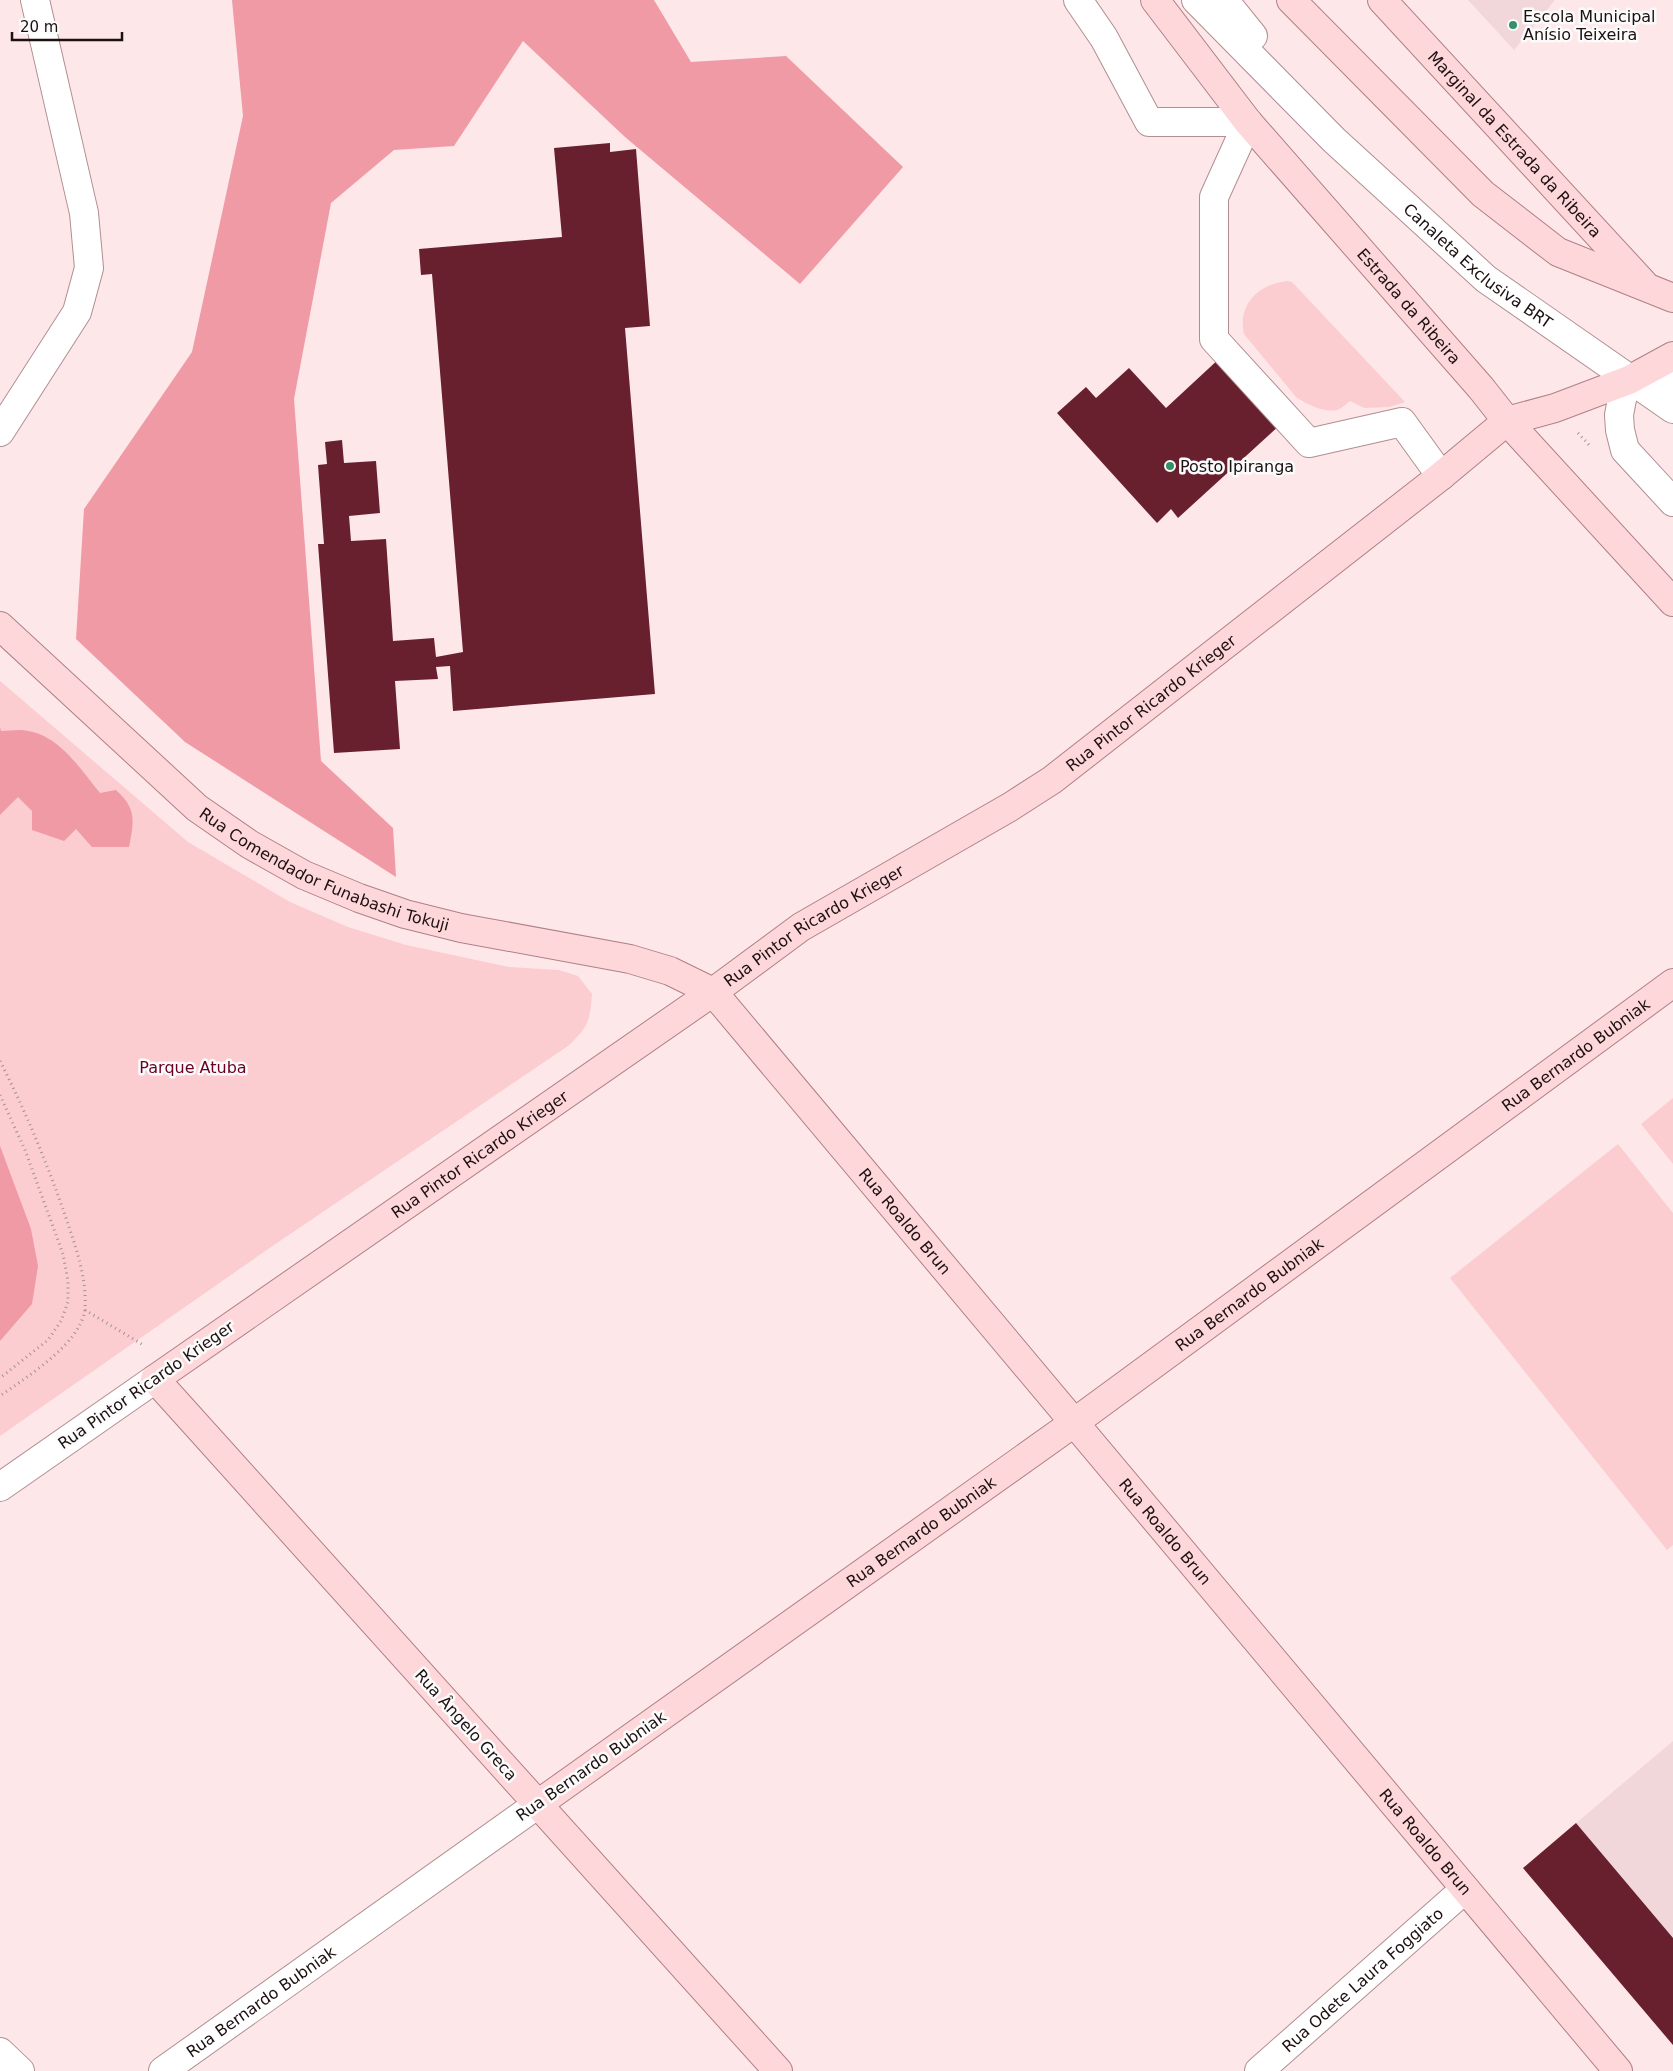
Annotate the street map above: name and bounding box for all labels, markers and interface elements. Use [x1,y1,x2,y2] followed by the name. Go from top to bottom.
[1523,7,1656,44] place label: Escola Municipal Anísio Teixeira
[12,10,122,42] scale bar
[20,18,58,36] text: 20 m
[1507,19,1519,31] marker: Escola Municipal Anísio Teixeira
[1424,47,1606,241] street label: Marginal da Estrada da Ribeira
[1400,199,1556,332] street label: Canaleta Exclusiva BRT
[1353,244,1465,368] street label: Estrada da Ribeira
[1180,457,1294,476] place label: Posto Ipiranga
[1164,460,1176,472] marker: Posto Ipiranga
[1062,630,1240,775] street label: Rua Pintor Ricardo Krieger
[196,803,451,934] street label: Rua Comendador Funabashi Tokuji
[720,860,907,990] street label: Rua Pintor Ricardo Krieger
[1498,994,1654,1115] street label: Rua Bernardo Bubniak
[139,1058,247,1077] park label: Parque Atuba
[388,1086,572,1222] street label: Rua Pintor Ricardo Krieger
[855,1164,955,1278] street label: Rua Roaldo Brun
[1171,1233,1327,1355] street label: Rua Bernardo Bubniak
[54,1317,238,1453] street label: Rua Pintor Ricardo Krieger
[843,1472,1000,1591] street label: Rua Bernardo Bubniak
[1115,1474,1215,1588] street label: Rua Roaldo Brun
[411,1666,521,1784] street label: Rua Ângelo Greca
[512,1707,670,1825] street label: Rua Bernardo Bubniak
[1376,1785,1476,1899] street label: Rua Roaldo Brun
[1278,1903,1447,2056] street label: Rua Odete Laura Foggiato
[182,1941,340,2061] street label: Rua Bernardo Bubniak

